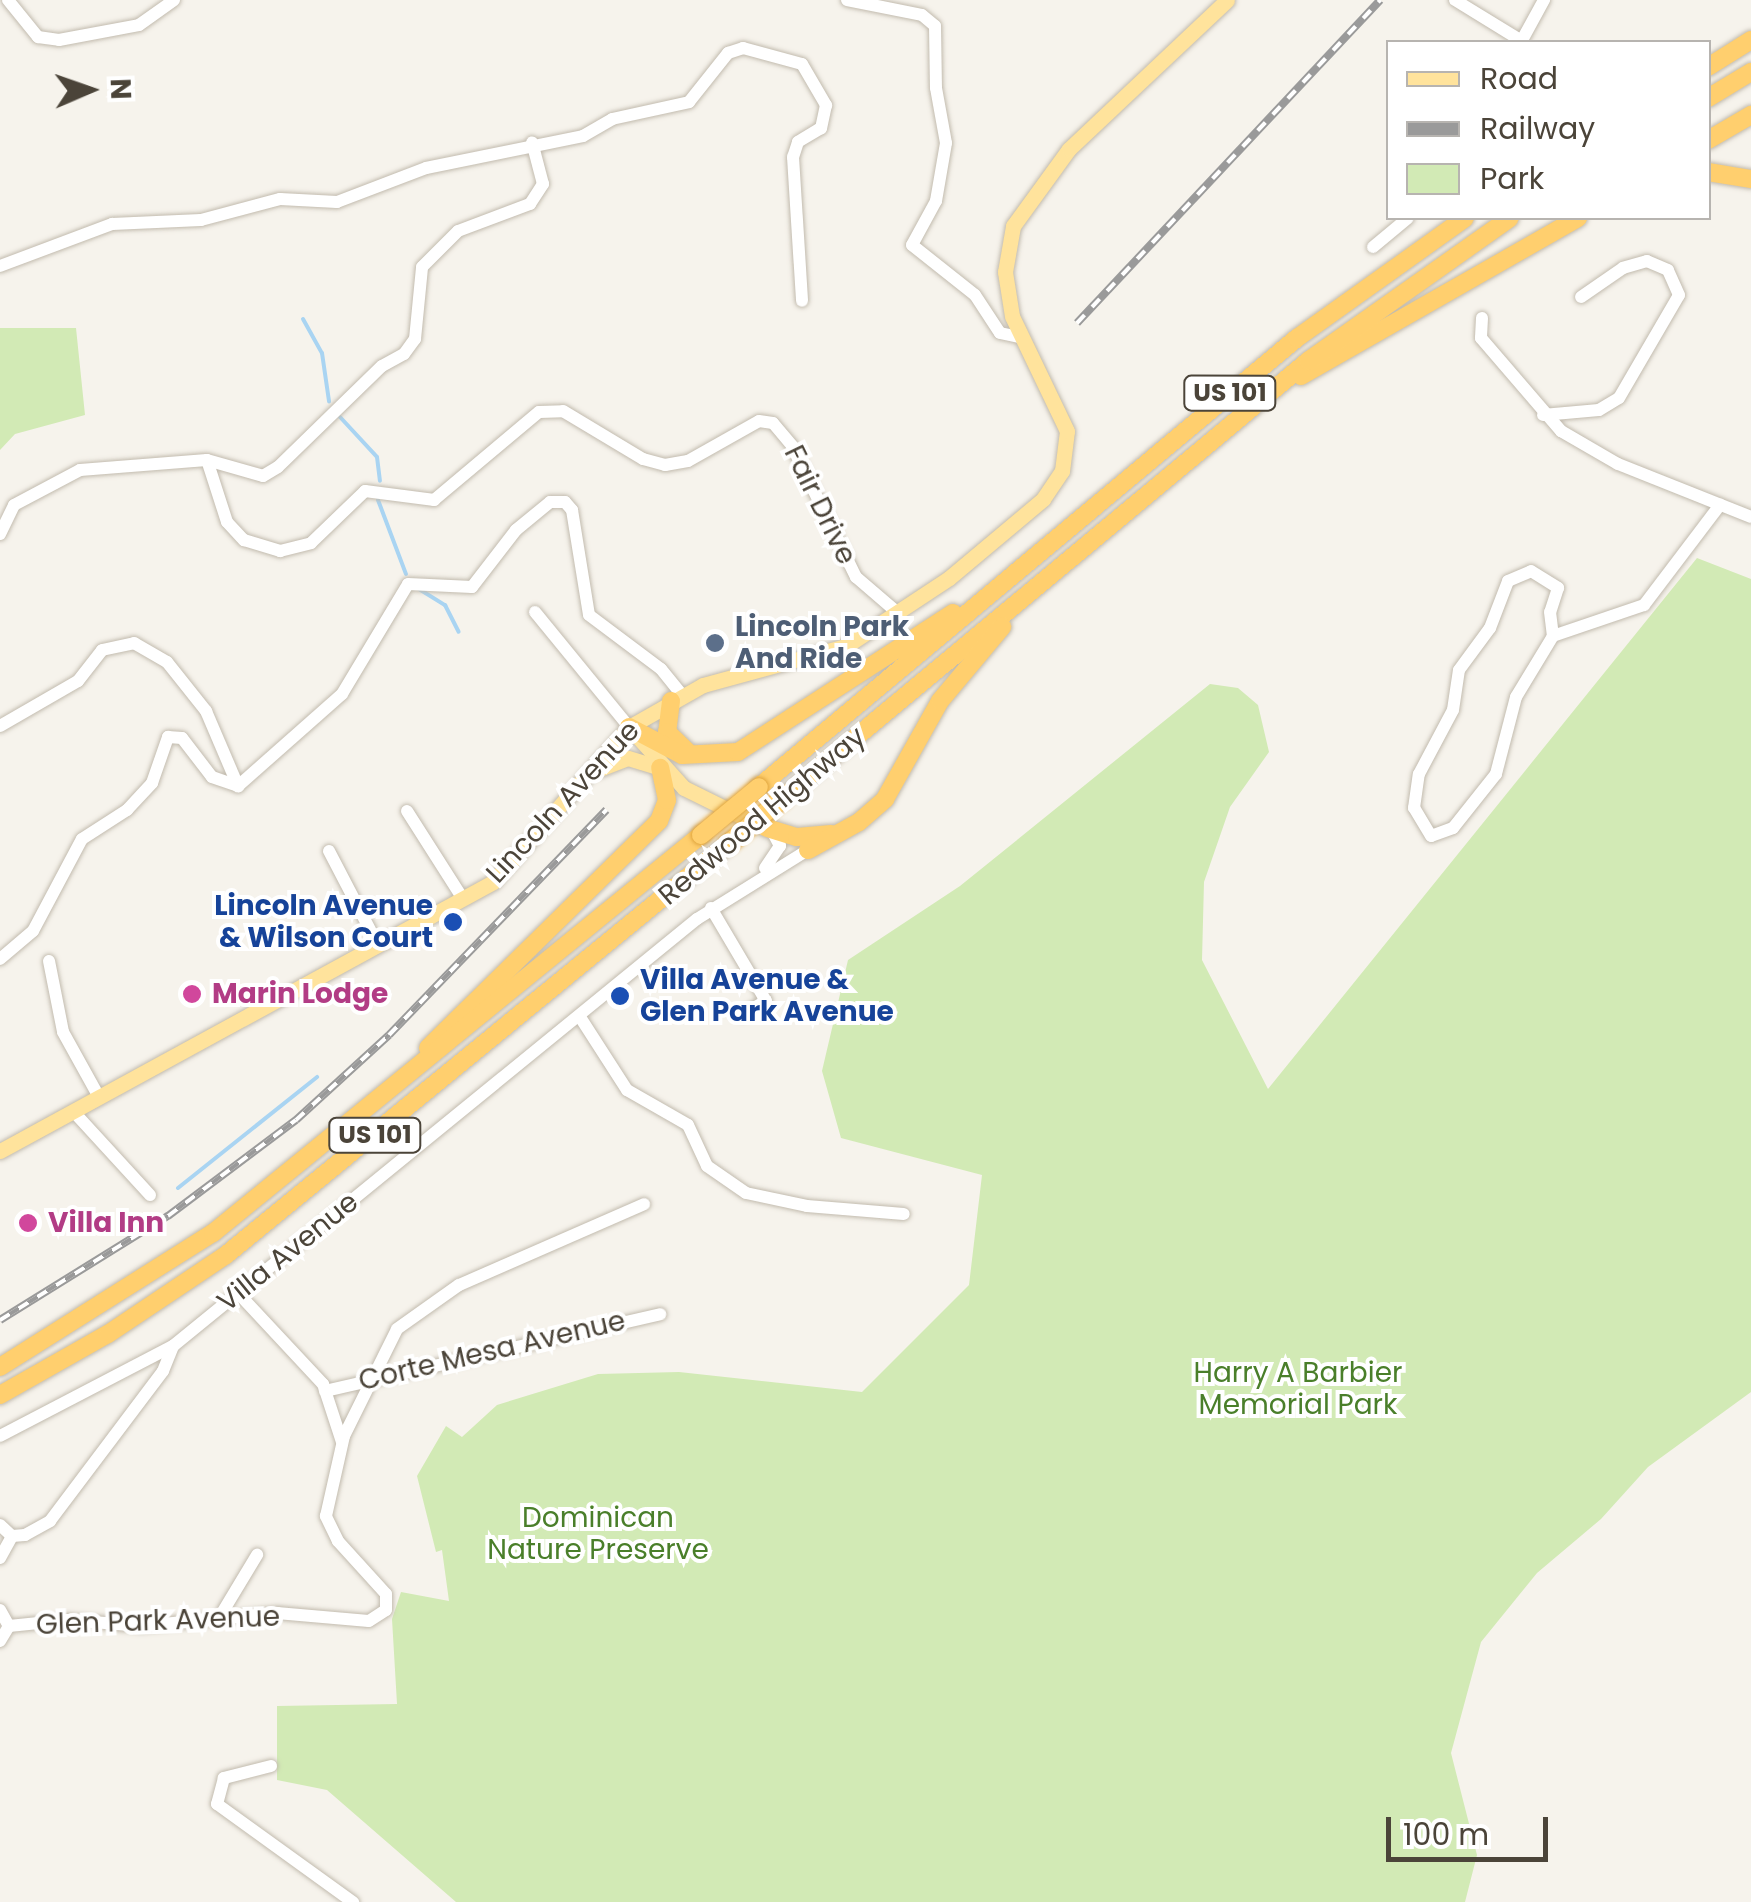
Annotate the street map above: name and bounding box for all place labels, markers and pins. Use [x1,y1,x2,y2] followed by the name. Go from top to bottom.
[735,610,909,676] place label: Lincoln Park And Ride
[704,632,726,654] marker: Lincoln Park And Ride
[214,889,433,955] place label: Lincoln Avenue & Wilson Court
[442,911,464,933] marker: Lincoln Avenue & Wilson Court
[640,963,894,1029] place label: Villa Avenue & Glen Park Avenue
[212,977,388,1011] place label: Marin Lodge
[181,983,203,1005] marker: Marin Lodge
[609,985,631,1007] marker: Villa Avenue & Glen Park Avenue
[48,1206,164,1240] place label: Villa Inn
[17,1212,39,1234] marker: Villa Inn

